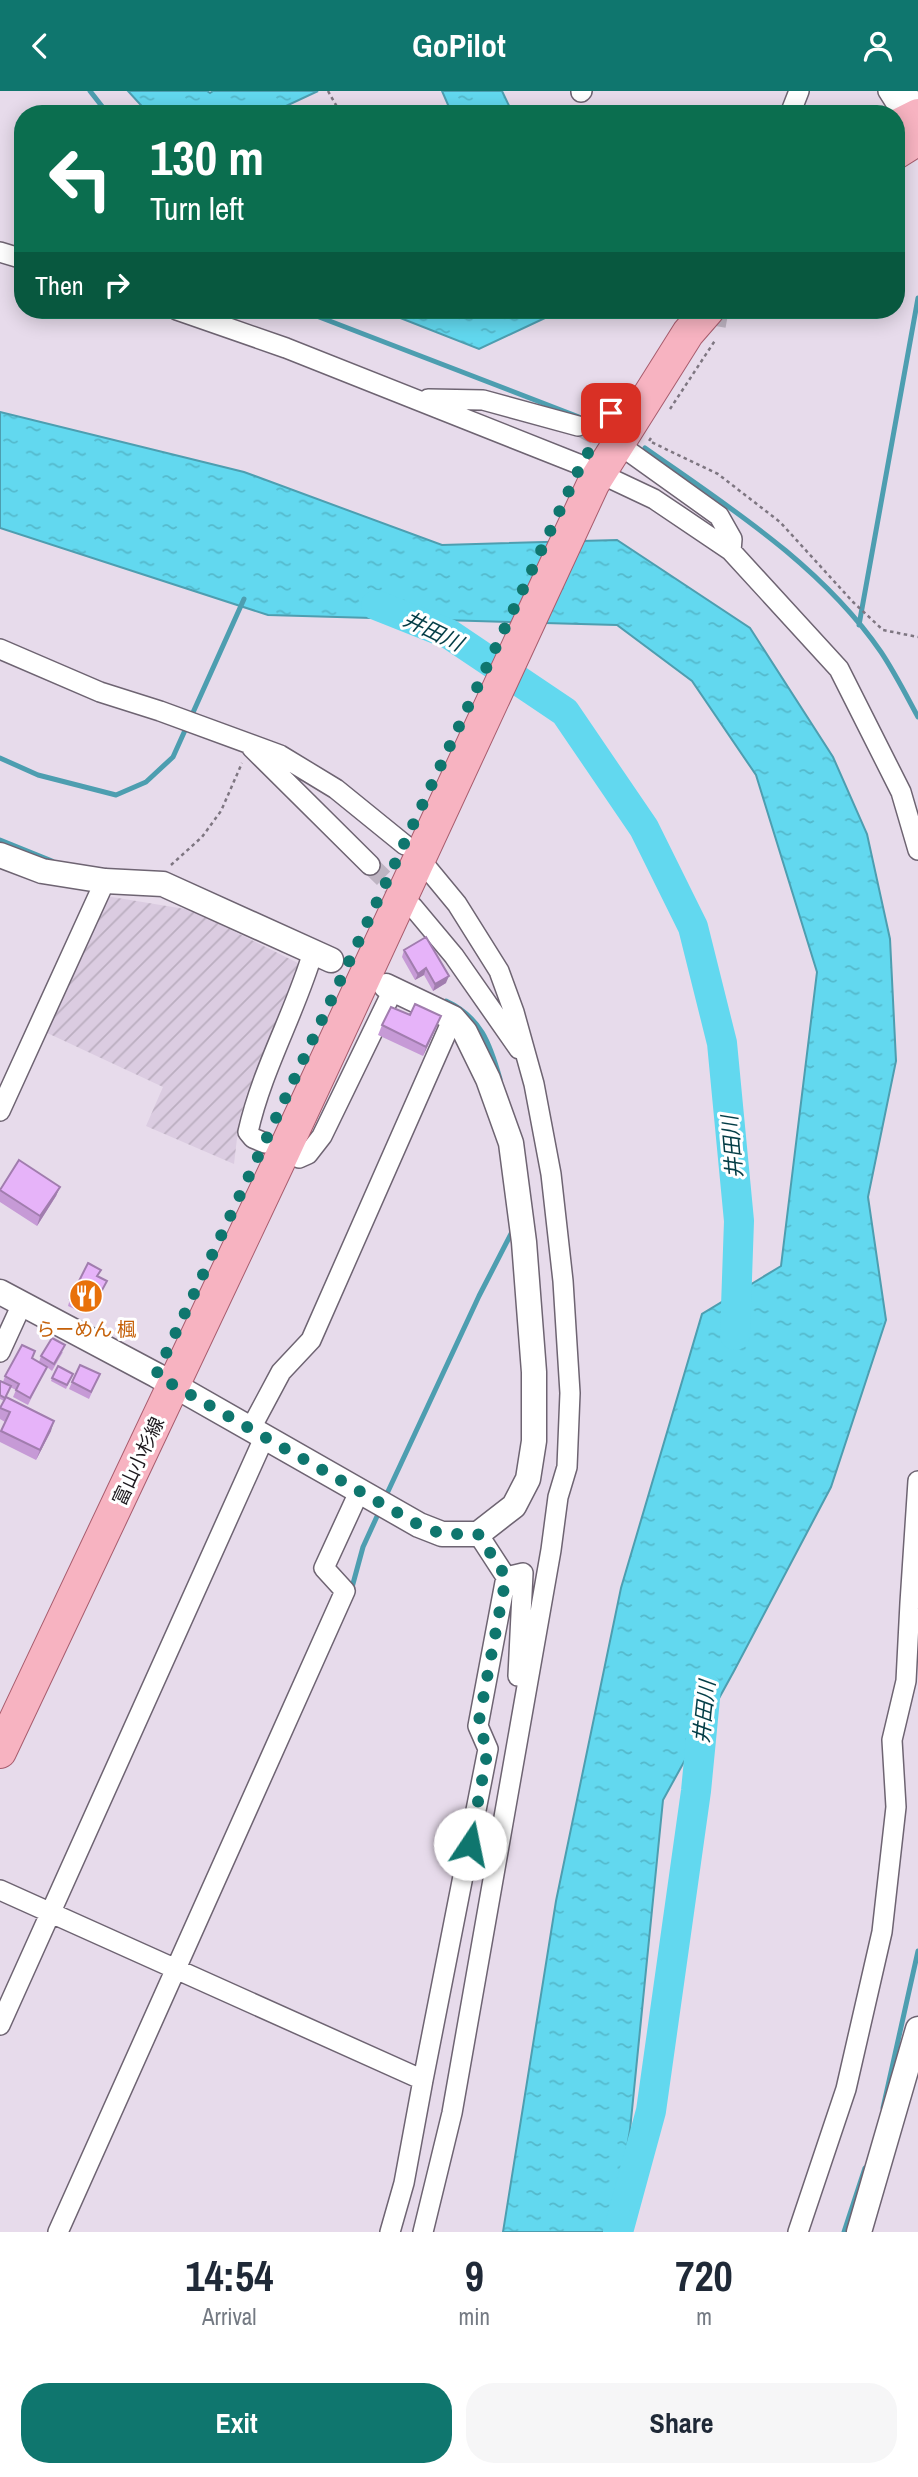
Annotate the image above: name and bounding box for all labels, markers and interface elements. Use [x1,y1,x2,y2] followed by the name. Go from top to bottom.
[412,24,506,67] text: GoPilot
[21,27,59,65] icon: back
[859,27,897,65] icon: person
[150,124,264,190] text: 130 m
[35,133,126,224] icon: left
[150,187,244,230] text: Turn left
[98,266,136,304] icon: right
[35,268,84,303] text: Then
[581,383,641,443] pin
[592,394,630,432] icon: arrive
[398,604,469,659] water label: 井田川
[715,1112,749,1180] water label: 井田川
[67,1277,105,1315] restaurant icon: らーめん 楓
[36,1316,137,1342] place label: らーめん 楓
[106,1412,170,1510] street label: 富山小杉線
[686,1677,722,1745] water label: 井田川
[433,1807,507,1881] position arrow
[185,2248,273,2304] text: 14:54
[465,2248,484,2304] text: 9
[675,2248,733,2304] text: 720
[202,2301,257,2332] text: Arrival
[459,2301,490,2332] text: min
[696,2301,712,2332] text: m
[21,2383,452,2463] button: Exit
[466,2383,897,2463] button: Share

